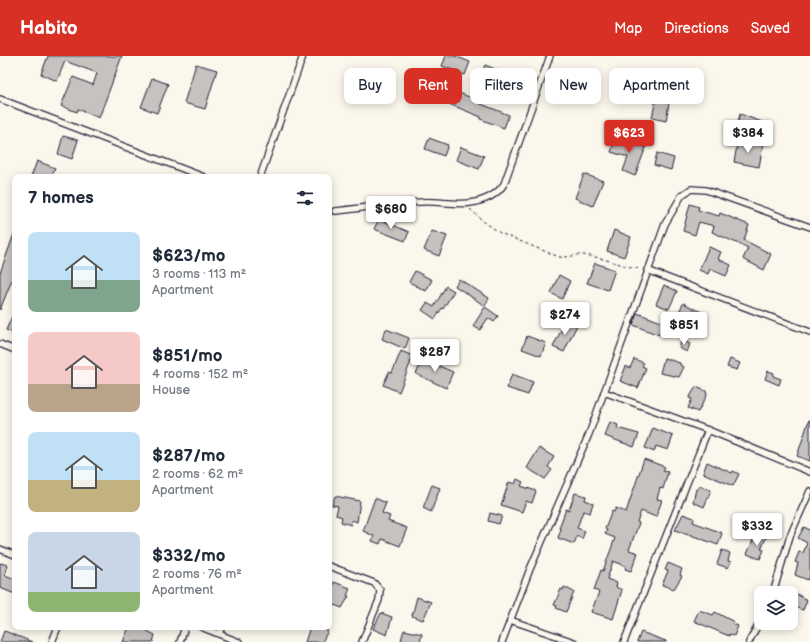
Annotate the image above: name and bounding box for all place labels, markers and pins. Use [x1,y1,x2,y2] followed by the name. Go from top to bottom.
[605,120,653,154] pin: $623
[724,120,772,154] pin: $384
[367,196,415,230] pin: $680
[541,302,589,336] pin: $274
[660,312,708,346] pin: $851
[411,339,459,373] pin: $287
[733,513,781,547] pin: $332

